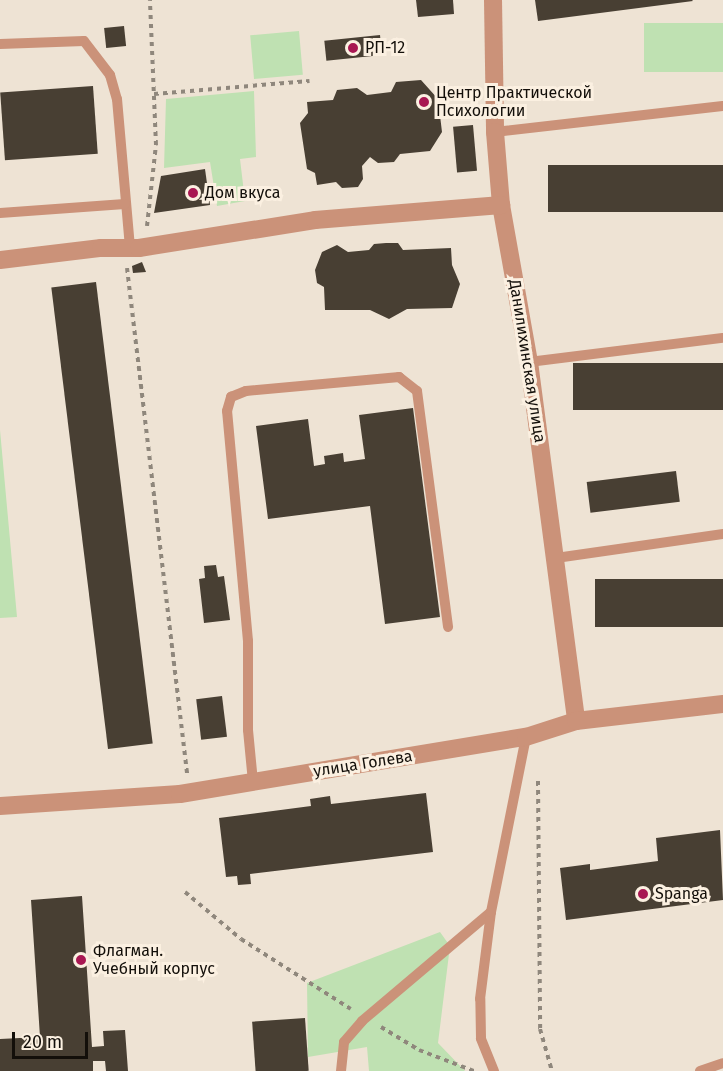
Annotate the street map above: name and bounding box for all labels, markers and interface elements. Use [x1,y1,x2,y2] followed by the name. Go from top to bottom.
[365,38,405,58] place label: РП-12
[346,41,360,55] marker: РП-12
[436,83,592,121] place label: Центр Практической Психологии
[417,95,431,109] marker: Центр Практической Психологии
[205,183,280,203] place label: Дом вкуса
[186,186,200,200] marker: Дом вкуса
[505,278,549,444] street label: Данилихинская улица
[312,747,414,781] street label: улица Голева
[655,884,708,904] place label: Spanga
[636,887,650,901] marker: Spanga
[93,941,215,979] place label: Флагман. Учебный корпус
[74,953,88,967] marker: Флагман. Учебный корпус
[15,1020,92,1058] scale bar
[23,1031,62,1053] text: 20 m

